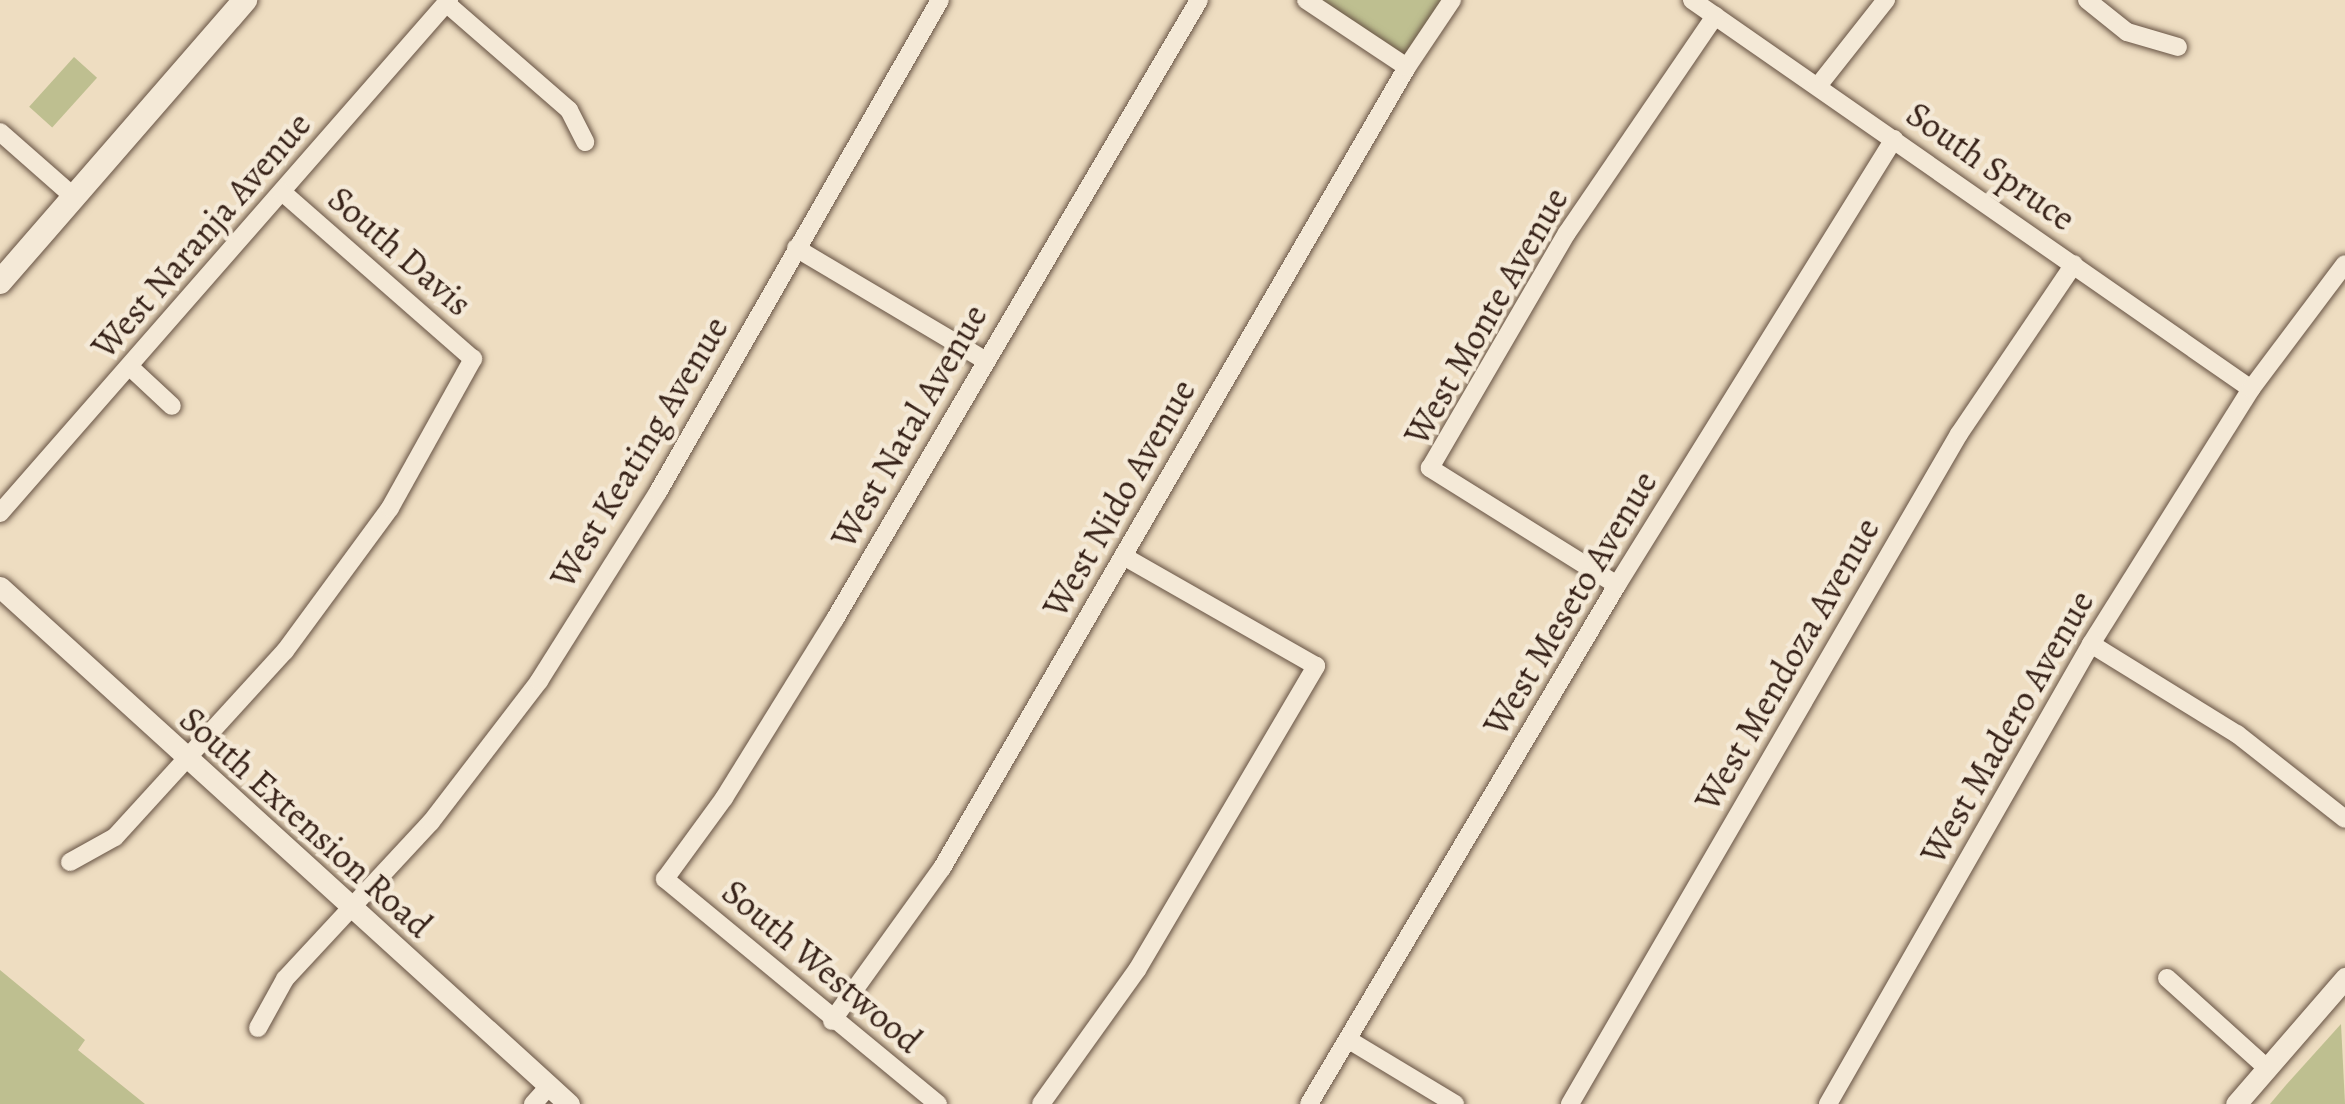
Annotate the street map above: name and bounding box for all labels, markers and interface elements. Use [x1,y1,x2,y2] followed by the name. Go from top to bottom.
[1898,92,2084,240] street label: South Spruce
[82,103,320,367] street label: West Naranja Avenue
[319,177,481,325] street label: South Davis
[1395,180,1577,452] street label: West Monte Avenue
[822,296,996,556] street label: West Natal Avenue
[541,308,737,596] street label: West Keating Avenue
[1033,371,1205,625] street label: West Nido Avenue
[1474,463,1666,743] street label: West Meseto Avenue
[1686,510,1888,818] street label: West Mendoza Avenue
[1911,583,2103,871] street label: West Madero Avenue
[171,697,441,947] street label: South Extension Road
[713,870,931,1062] street label: South Westwood

